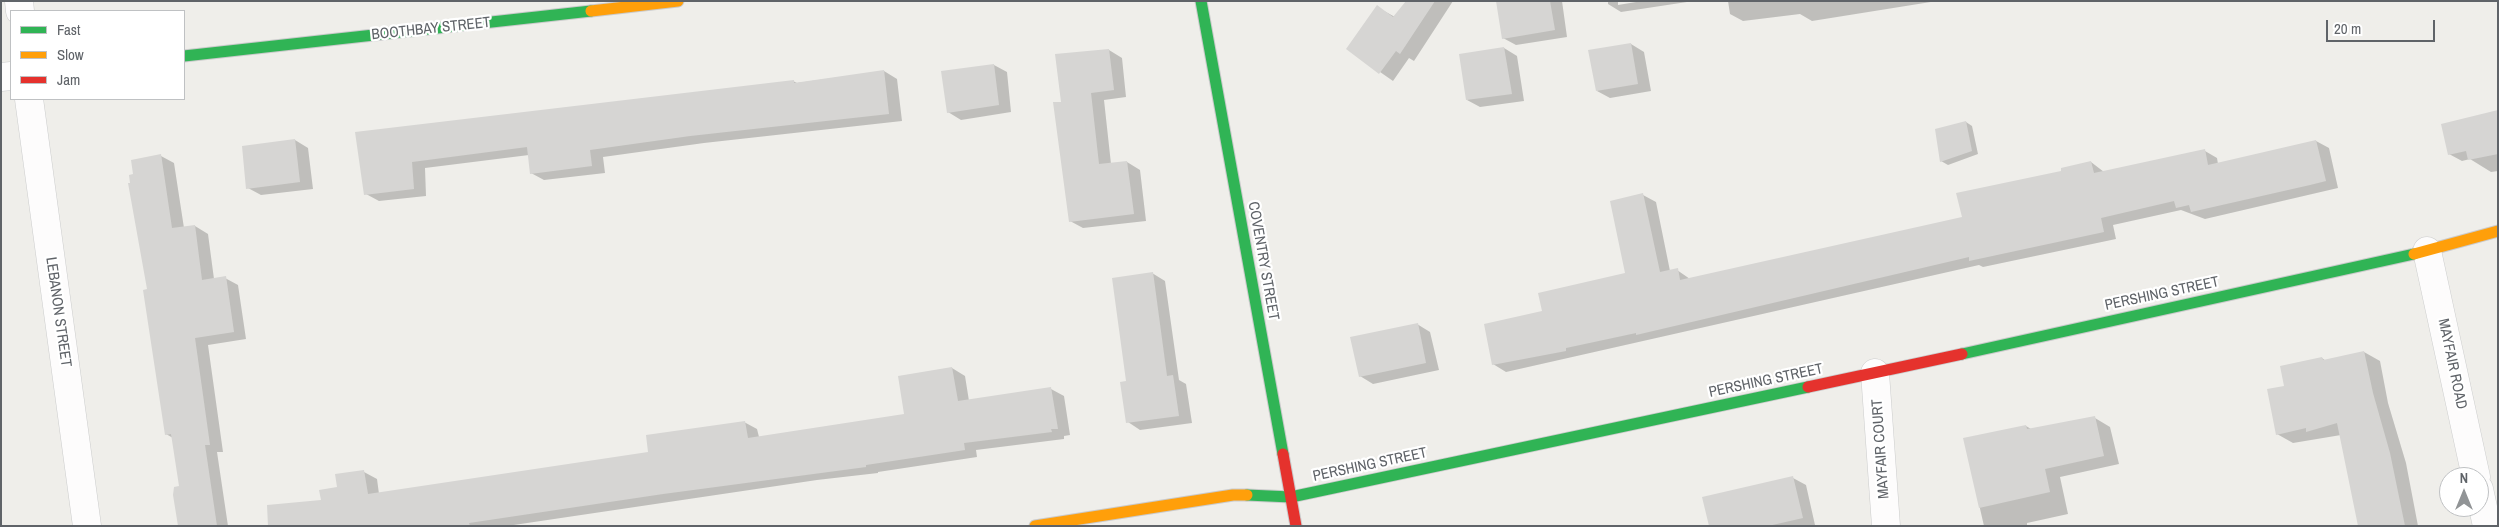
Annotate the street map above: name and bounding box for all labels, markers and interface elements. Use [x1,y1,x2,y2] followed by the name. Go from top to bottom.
[10,10,185,100] legend
[2329,10,2438,42] scale bar
[371,14,491,44] street label: BOOTHBAY STREET
[2334,18,2361,39] text: 20 m
[57,19,80,40] text: Fast
[57,44,84,65] text: Slow
[57,69,80,90] text: Jam
[1244,200,1282,322] street label: COVENTRY STREET
[41,256,75,368] street label: LEBANON STREET
[2103,273,2221,315] street label: PERSHING STREET
[2434,317,2470,411] street label: MAYFAIR ROAD
[1707,360,1825,402] street label: PERSHING STREET
[1869,398,1893,500] street label: MAYFAIR COURT
[1311,444,1429,486] street label: PERSHING STREET
[2439,467,2489,517] north arrow
[2460,469,2468,487] text: N

